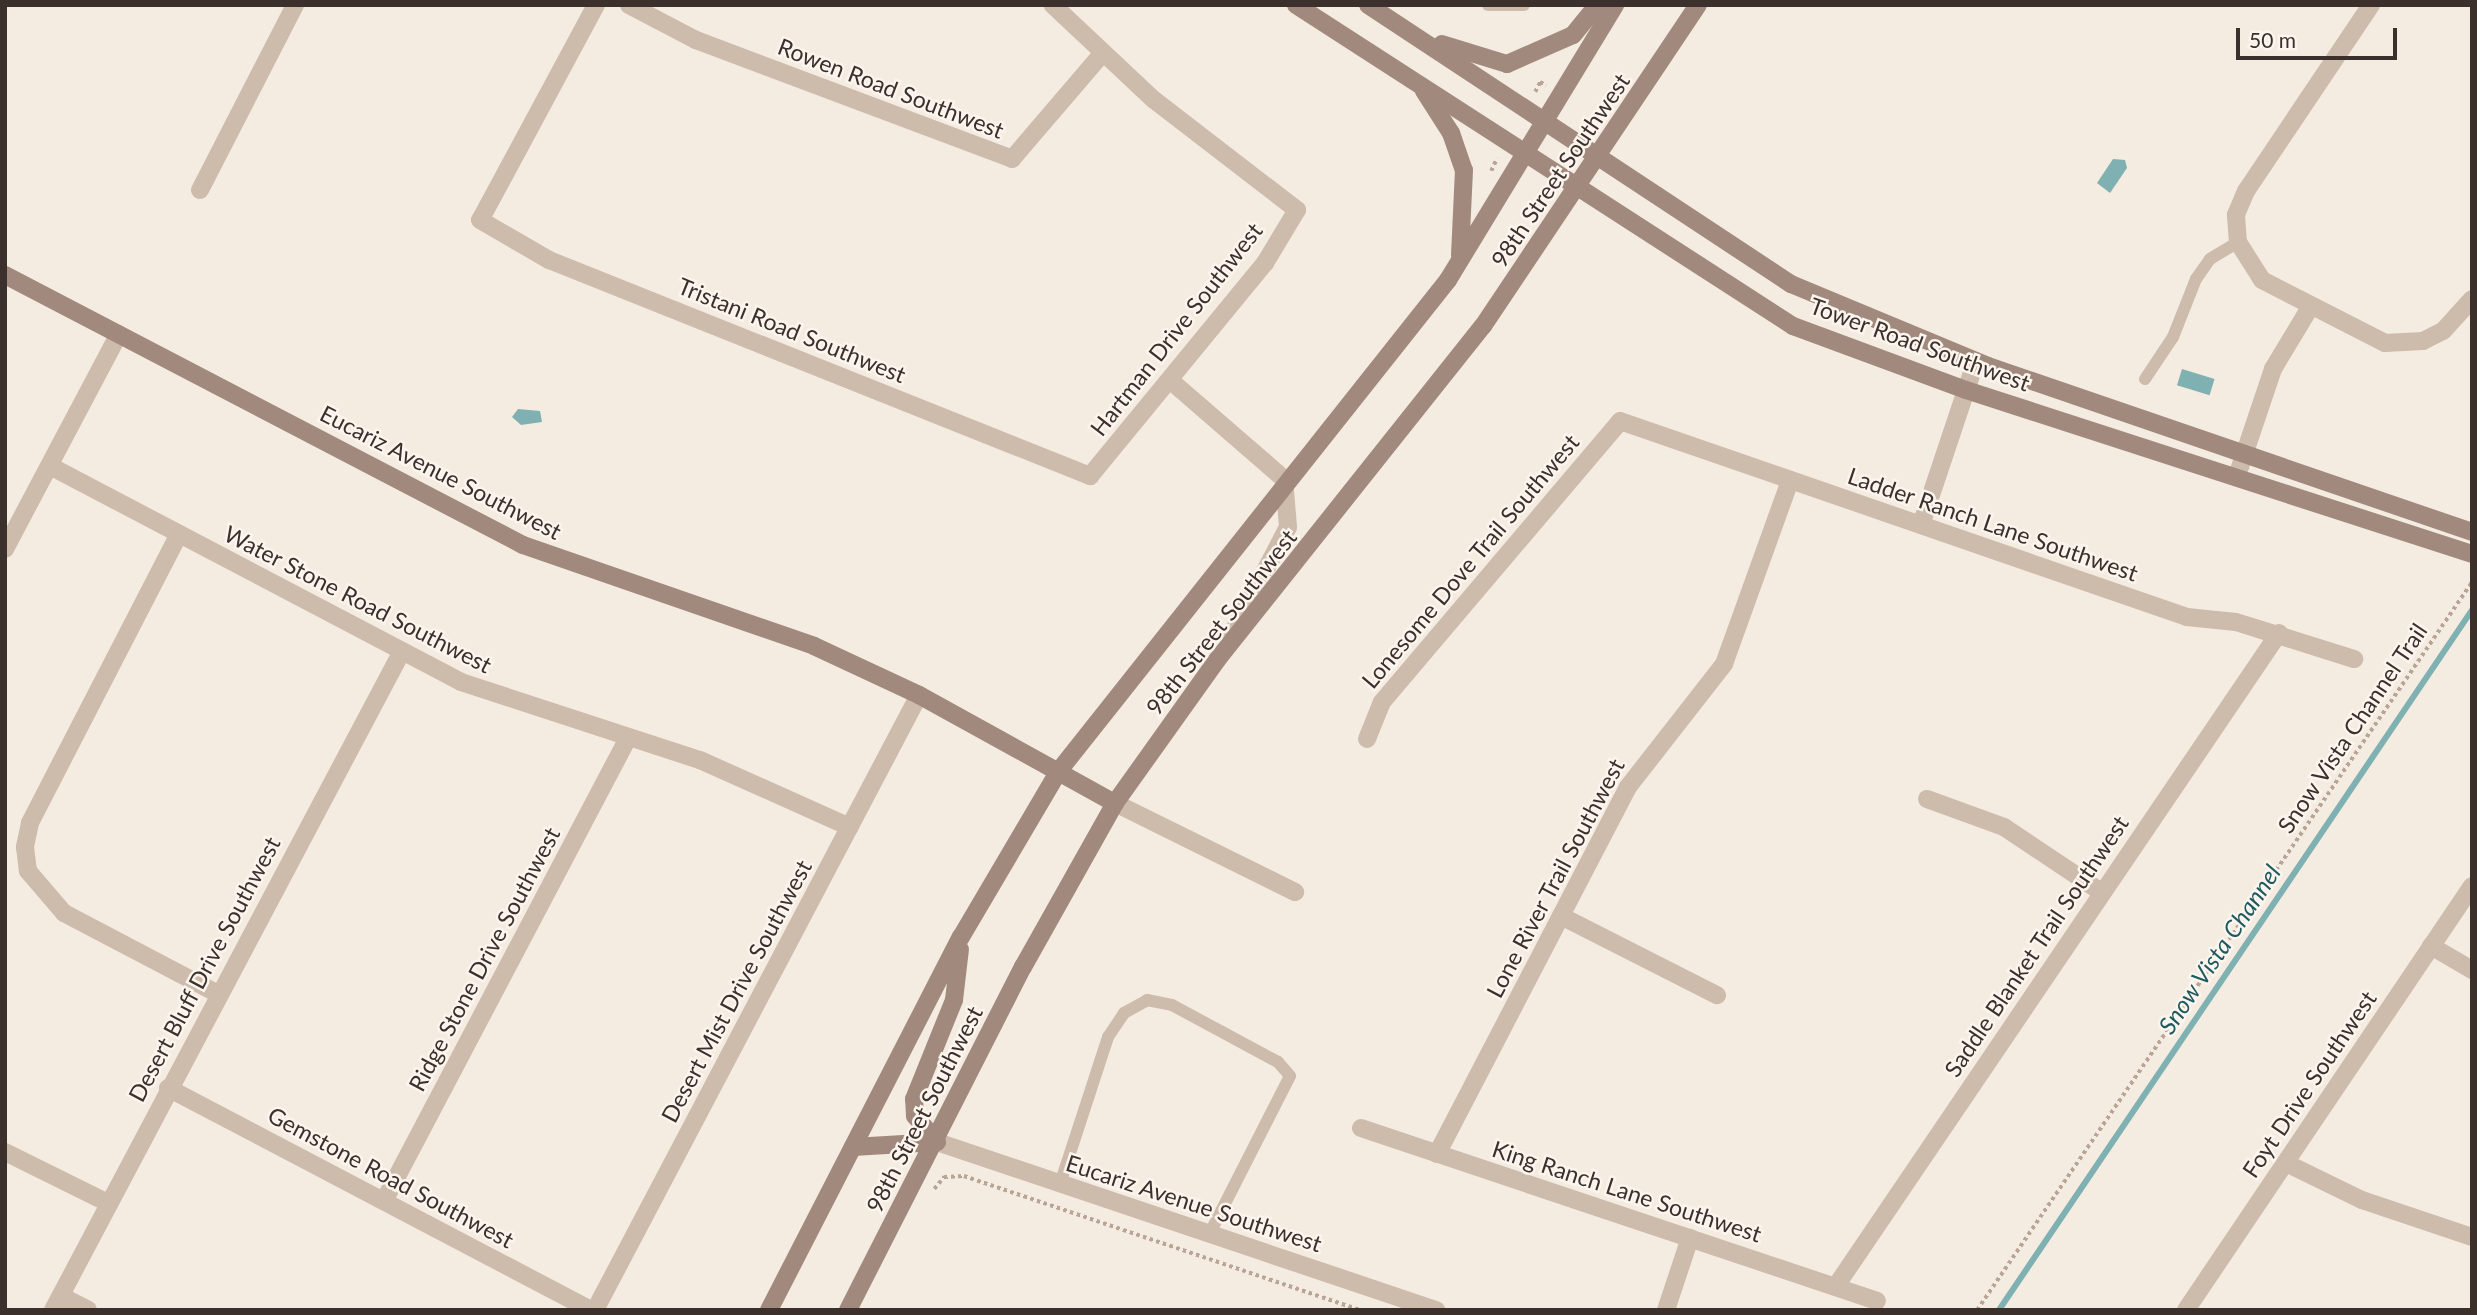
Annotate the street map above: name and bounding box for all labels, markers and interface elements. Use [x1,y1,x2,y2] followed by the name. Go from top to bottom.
[2239,14,2400,58] scale bar
[2249,27,2296,52] text: 50 m
[774,32,1008,144] street label: Rowen Road Southwest
[1485,68,1635,272] street label: 98th Street Southwest
[1084,217,1268,441] street label: Hartman Drive Southwest
[674,272,910,388] street label: Tristani Road Southwest
[1806,291,2034,397] street label: Tower Road Southwest
[315,399,567,545] street label: Eucariz Avenue Southwest
[1355,428,1585,694] street label: Lonesome Dove Trail Southwest
[1844,461,2142,587] street label: Ladder Ranch Lane Southwest
[219,519,497,679] street label: Water Stone Road Southwest
[1140,524,1302,720] street label: 98th Street Southwest
[2271,617,2433,839] street label: Snow Vista Channel Trail
[1480,753,1630,1003] street label: Lone River Trail Southwest
[1938,810,2134,1082] street label: Saddle Blanket Trail Southwest
[403,822,565,1096] street label: Ridge Stone Drive Southwest
[122,832,286,1106] street label: Desert Bluff Drive Southwest
[655,855,817,1127] street label: Desert Mist Drive Southwest
[2152,859,2286,1039] water label: Snow Vista Channel
[2236,986,2382,1182] street label: Foyt Drive Southwest
[860,1001,988,1217] street label: 98th Street Southwest
[263,1100,519,1254] street label: Gemstone Road Southwest
[1489,1134,1765,1248] street label: King Ranch Lane Southwest
[1062,1149,1326,1257] street label: Eucariz Avenue Southwest

